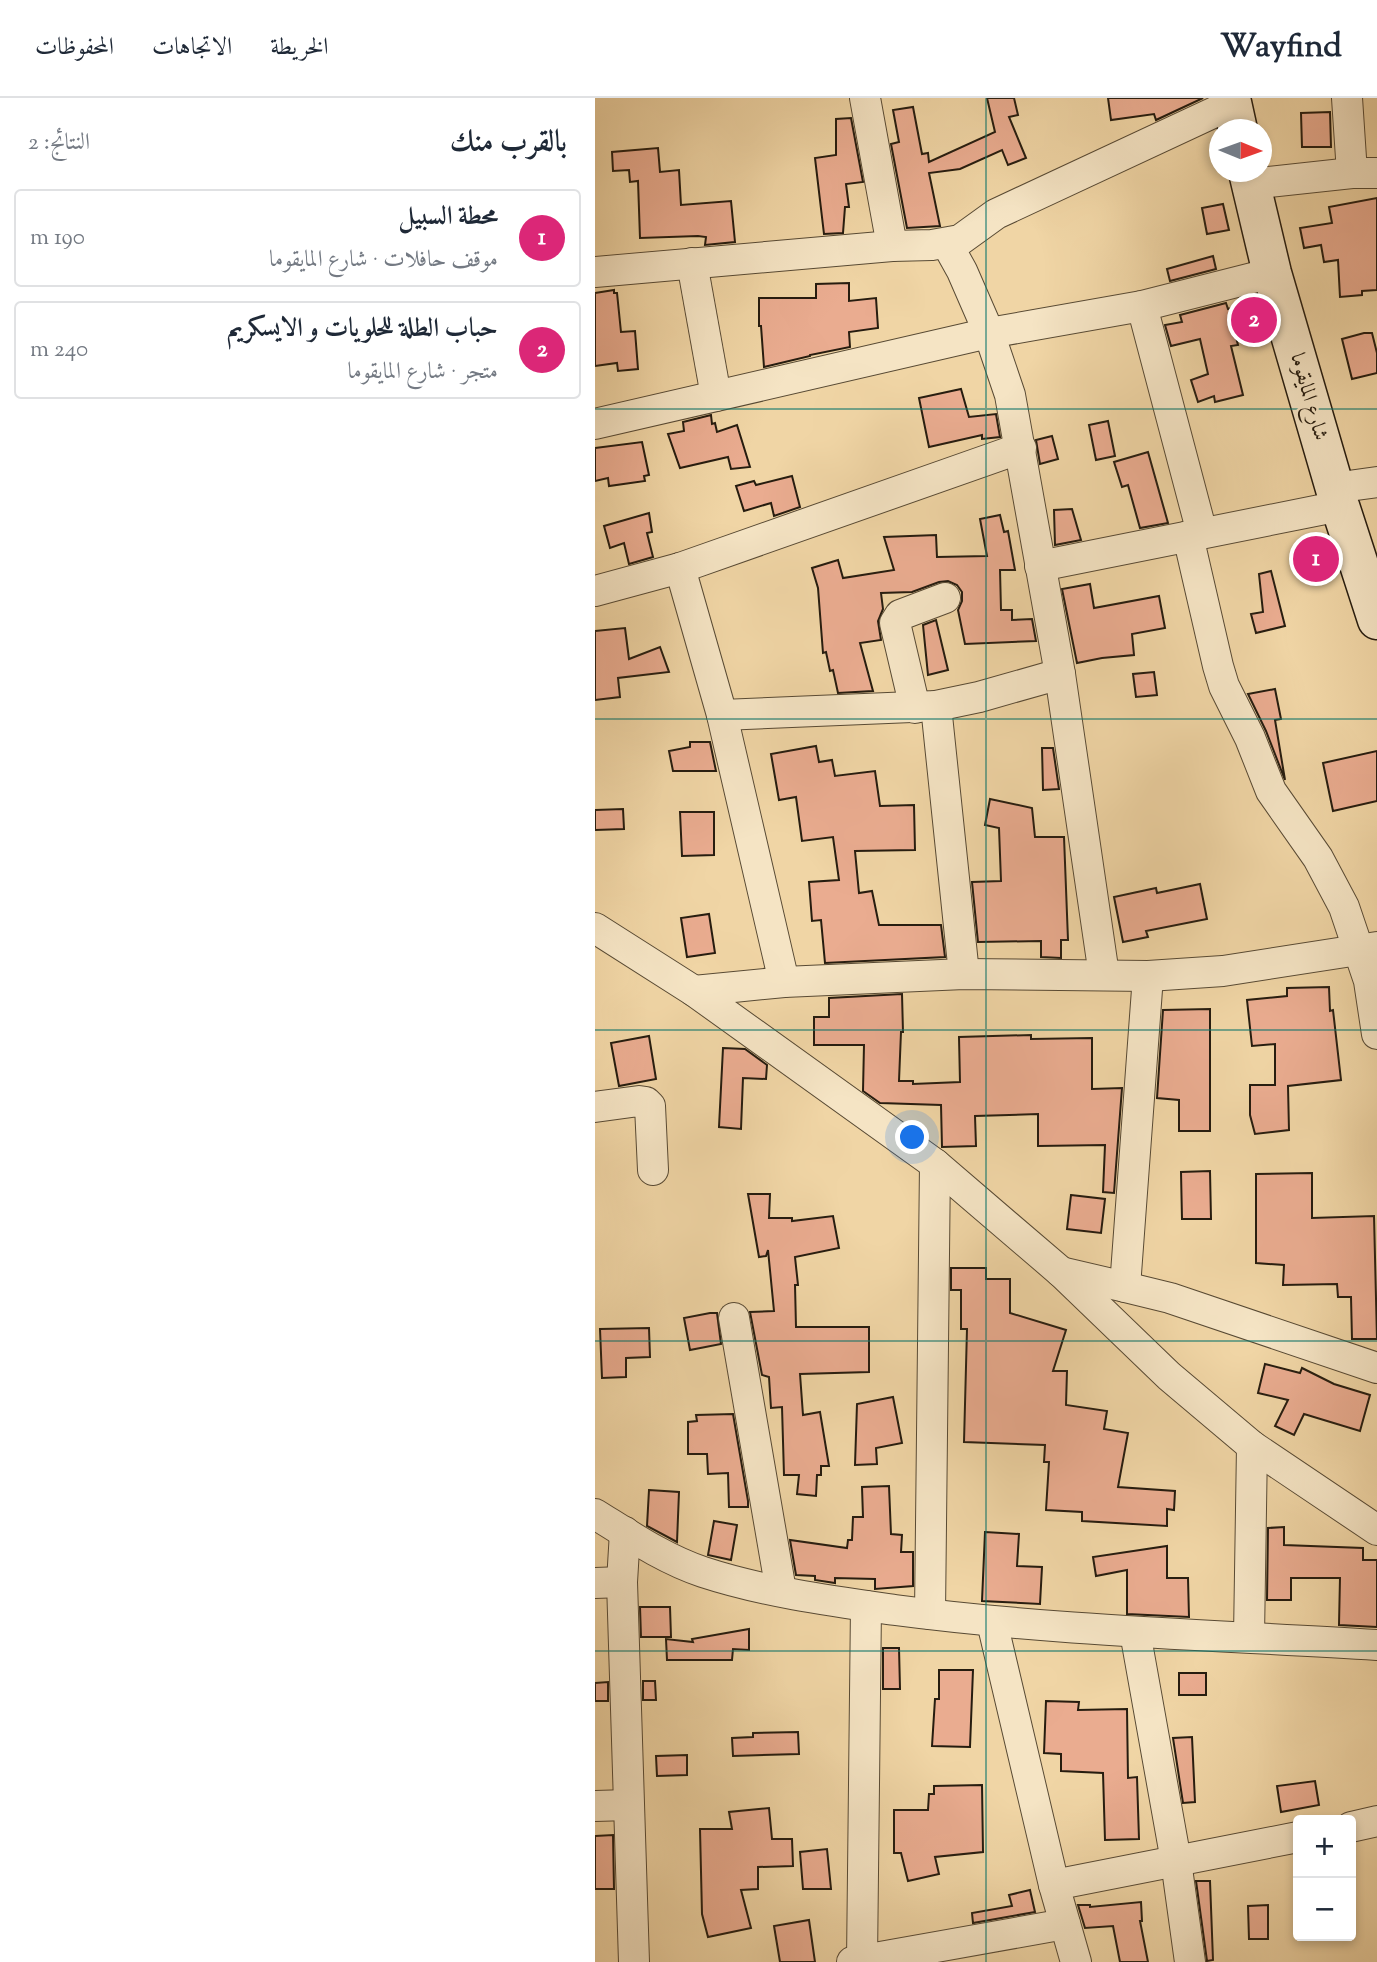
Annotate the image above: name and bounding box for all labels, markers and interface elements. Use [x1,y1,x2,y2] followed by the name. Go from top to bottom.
[1220,24,1342,72] text: Wayfind
[35,31,114,65] text: المحفوظات
[152,31,232,65] text: الاتجاهات
[270,31,329,65] text: الخريطة
[1209,119,1272,182] north arrow
[450,122,567,165] text: بالقرب منك
[28,127,90,160] text: النتائج: 2
[398,199,498,236] text: محطة السبيل
[30,222,85,255] text: 190 m
[538,222,546,255] text: 1
[269,244,498,277] text: موقف حافلات · شارع المايقوما
[1231,294,1277,346] pin: 2
[227,311,498,348] text: حباب الطلة للحلويات و الايسكريم
[30,334,88,367] text: 240 m
[537,334,547,367] text: 2
[1280,350,1335,445] street label: شارع المايقوما
[347,356,498,389] text: متجر · شارع المايقوما
[1293,533,1339,585] pin: 1
[895,1120,929,1154] your location
[1293,1815,1356,1941] map controls
[1293,1815,1356,1878] button: +
[1293,1878,1356,1941] button: −

